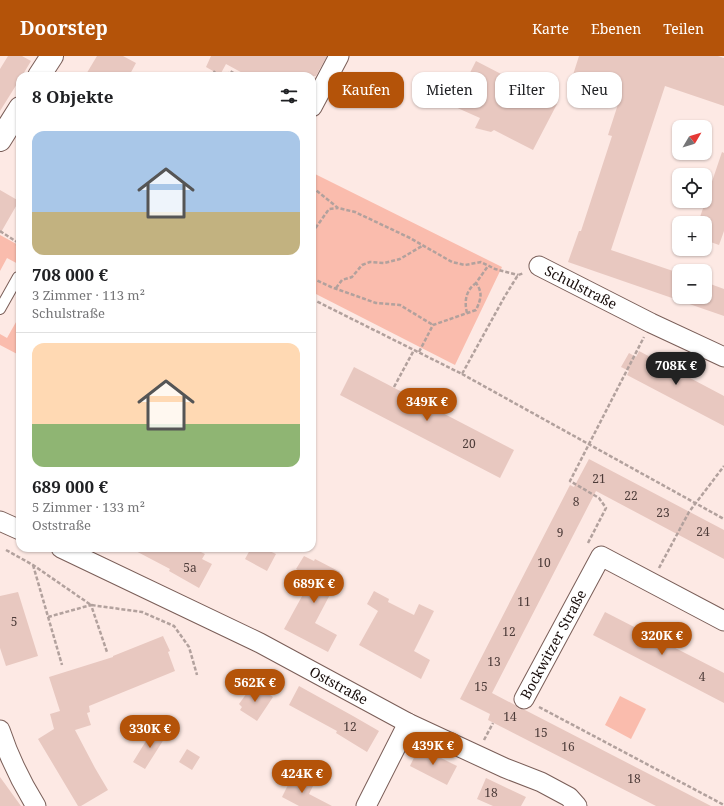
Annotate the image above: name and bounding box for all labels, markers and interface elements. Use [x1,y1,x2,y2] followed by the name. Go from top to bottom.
[20,15,108,41] text: Doorstep
[532,19,569,38] text: Karte
[591,19,641,38] text: Ebenen
[663,19,704,38] text: Teilen
[328,72,404,108] chip: Kaufen
[412,72,487,108] chip: Mieten
[495,72,559,108] chip: Filter
[567,72,622,108] chip: Neu
[32,85,113,108] text: 8 Objekte
[278,85,300,107] icon: filters
[672,120,712,160] north arrow
[672,120,712,304] map controls
[130,157,202,229] icon: home
[672,168,712,208] button: locate
[672,216,712,256] button: +
[542,261,620,313] street label: Schulstraße
[32,263,108,286] text: 708 000 €
[672,264,712,304] button: −
[32,286,145,304] text: 3 Zimmer · 113 m²
[32,304,105,322] text: Schulstraße
[643,352,709,386] pin: 708K €
[655,356,697,374] text: 708K €
[130,369,202,441] icon: home
[394,388,460,422] pin: 349K €
[406,392,448,410] text: 349K €
[462,435,476,452] house number: 20
[592,470,606,487] house number: 21
[32,475,108,498] text: 689 000 €
[624,487,638,504] house number: 22
[573,493,580,510] house number: 8
[32,498,145,516] text: 5 Zimmer · 133 m²
[656,504,670,521] house number: 23
[32,516,91,534] text: Oststraße
[696,523,710,540] house number: 24
[557,524,563,541] house number: 9
[537,554,551,571] house number: 10
[183,559,197,576] house number: 5a
[281,570,347,604] pin: 689K €
[293,574,335,592] text: 689K €
[516,586,590,702] street label: Bockwitzer Straße
[517,593,531,610] house number: 11
[11,613,17,630] house number: 5
[629,622,695,656] pin: 320K €
[502,623,516,640] house number: 12
[641,626,683,644] text: 320K €
[487,653,501,670] house number: 13
[306,662,371,709] street label: Oststraße
[699,668,706,685] house number: 4
[222,669,288,703] pin: 562K €
[234,673,276,691] text: 562K €
[474,678,488,695] house number: 15
[503,708,517,725] house number: 14
[117,715,183,749] pin: 330K €
[343,718,357,735] house number: 12
[129,719,171,737] text: 330K €
[534,724,548,741] house number: 15
[400,732,466,766] pin: 439K €
[412,736,454,754] text: 439K €
[561,738,575,755] house number: 16
[269,760,335,794] pin: 424K €
[281,764,323,782] text: 424K €
[627,770,641,787] house number: 18
[484,784,498,801] house number: 18

